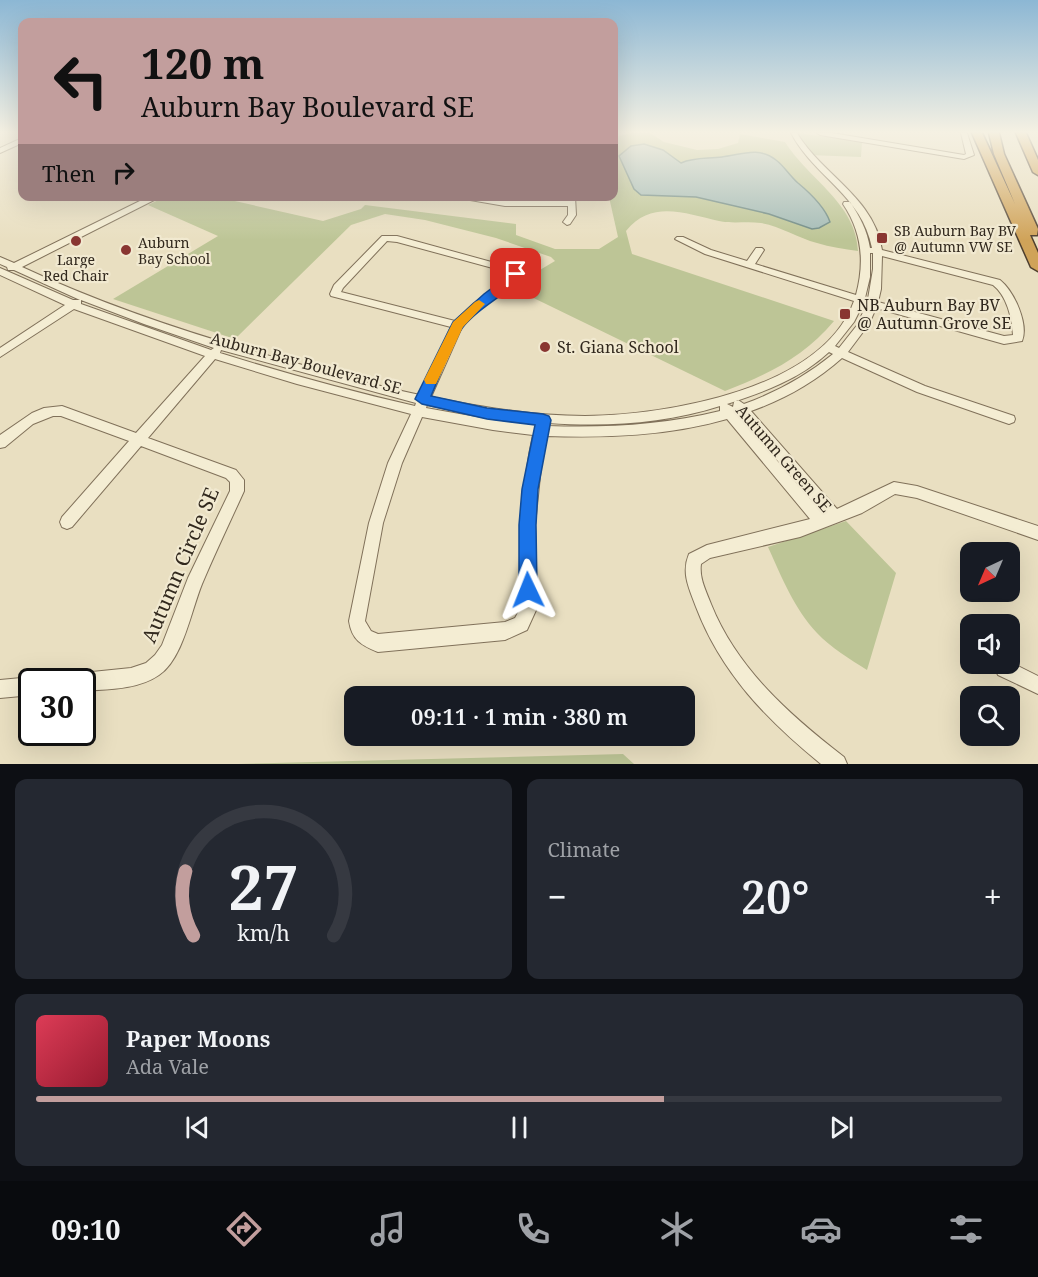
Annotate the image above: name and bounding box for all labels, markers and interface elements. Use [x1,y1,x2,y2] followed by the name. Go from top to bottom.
[141,34,265,91] text: 120 m
[42,42,120,120] icon: left
[141,88,474,125] text: Auburn Bay Boulevard SE
[107,156,140,189] icon: right
[42,158,95,188] text: Then
[894,221,1017,256] place label: SB Auburn Bay BV @ Autumn VW SE
[875,231,889,245] marker: SB Auburn Bay BV @ Autumn VW SE
[138,233,211,268] place label: Auburn Bay School
[69,234,83,248] marker: Large Red Chair
[119,243,133,257] marker: Auburn Bay School
[490,248,541,299] pin
[43,250,109,285] place label: Large Red Chair
[499,257,532,290] icon: arrive
[857,294,1011,334] place label: NB Auburn Bay BV @ Autumn Grove SE
[838,307,852,321] marker: NB Auburn Bay BV @ Autumn Grove SE
[208,327,404,399] street label: Auburn Bay Boulevard SE
[557,336,679,358] place label: St. Giana School
[538,340,552,354] marker: St. Giana School
[731,400,837,516] street label: Autumn Green SE
[135,483,225,647] street label: Autumn Circle SE
[960,542,1020,602] north arrow
[960,542,1020,746] map controls
[496,558,560,622] position arrow
[960,614,1020,674] button: sound
[18,668,96,746] speed limit sign: 30
[960,686,1020,746] button: search
[411,701,628,731] text: 09:11 · 1 min · 380 m
[548,836,620,863] text: Climate
[228,843,299,928] text: 27
[741,866,809,927] text: 20°
[548,874,567,919] text: −
[984,874,1002,919] text: +
[237,918,290,947] text: km/h
[126,1023,270,1053] text: Paper Moons
[126,1053,209,1080] text: Ada Vale
[181,1111,214,1144] icon: previous
[503,1111,536,1144] icon: pause
[825,1111,858,1144] icon: next
[223,1208,265,1250] icon: directions
[367,1208,409,1250] icon: music
[512,1208,554,1250] icon: phone
[656,1208,698,1250] icon: climate
[800,1208,842,1250] icon: car
[945,1208,987,1250] icon: filters
[51,1211,120,1248] text: 09:10

